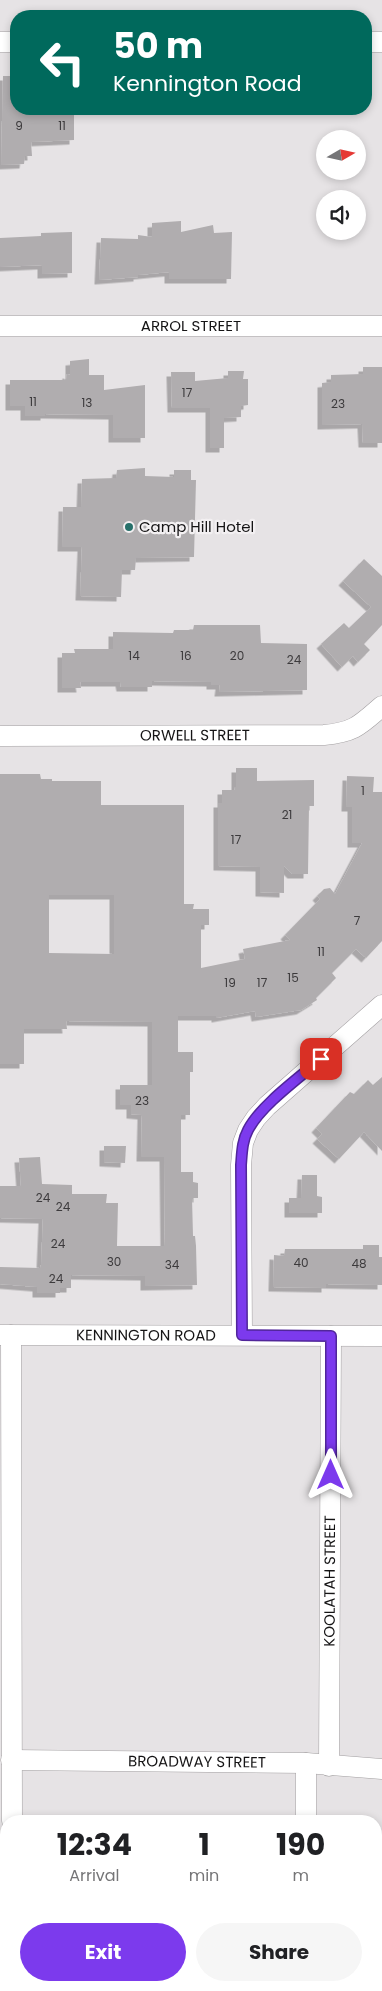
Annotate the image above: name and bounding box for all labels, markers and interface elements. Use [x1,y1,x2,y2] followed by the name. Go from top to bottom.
[113,21,203,70] text: 50 m
[30,30,95,95] icon: left
[113,68,302,99] text: Kennington Road
[15,117,23,134] house number: 9
[58,117,66,134] house number: 11
[316,130,366,180] north arrow
[316,130,366,240] map controls
[316,190,366,240] button: sound
[141,315,241,336] street label: ARROL STREET
[182,384,193,401] house number: 17
[29,393,37,410] house number: 11
[82,394,92,411] house number: 13
[331,395,345,412] house number: 23
[139,516,254,537] place label: Camp Hill Hotel
[123,521,135,533] marker: Camp Hill Hotel
[128,647,140,664] house number: 14
[180,647,192,664] house number: 16
[230,647,244,664] house number: 20
[287,651,302,668] house number: 24
[140,724,250,746] street label: ORWELL STREET
[361,782,365,799] house number: 1
[282,806,292,823] house number: 21
[231,831,242,848] house number: 17
[354,912,361,929] house number: 7
[317,943,325,960] house number: 11
[287,969,299,986] house number: 15
[224,974,236,991] house number: 19
[257,974,268,991] house number: 17
[300,1038,342,1080] pin
[307,1045,335,1073] icon: arrive
[135,1092,149,1109] house number: 23
[36,1189,51,1206] house number: 24
[56,1198,71,1215] house number: 24
[51,1235,66,1252] house number: 24
[107,1253,121,1270] house number: 30
[293,1254,309,1271] house number: 40
[351,1255,367,1272] house number: 48
[165,1256,180,1273] house number: 34
[49,1270,64,1287] house number: 24
[76,1324,216,1346] street label: KENNINGTON ROAD
[304,1448,356,1500] position arrow
[319,1515,340,1647] street label: KOOLATAH STREET
[128,1750,266,1773] street label: BROADWAY STREET
[57,1823,132,1866] text: 12:34
[198,1823,210,1866] text: 1
[276,1823,325,1866] text: 190
[69,1864,120,1887] text: Arrival
[189,1864,219,1887] text: min
[292,1864,309,1887] text: m
[20,1923,186,1981] button: Exit
[196,1923,362,1981] button: Share

